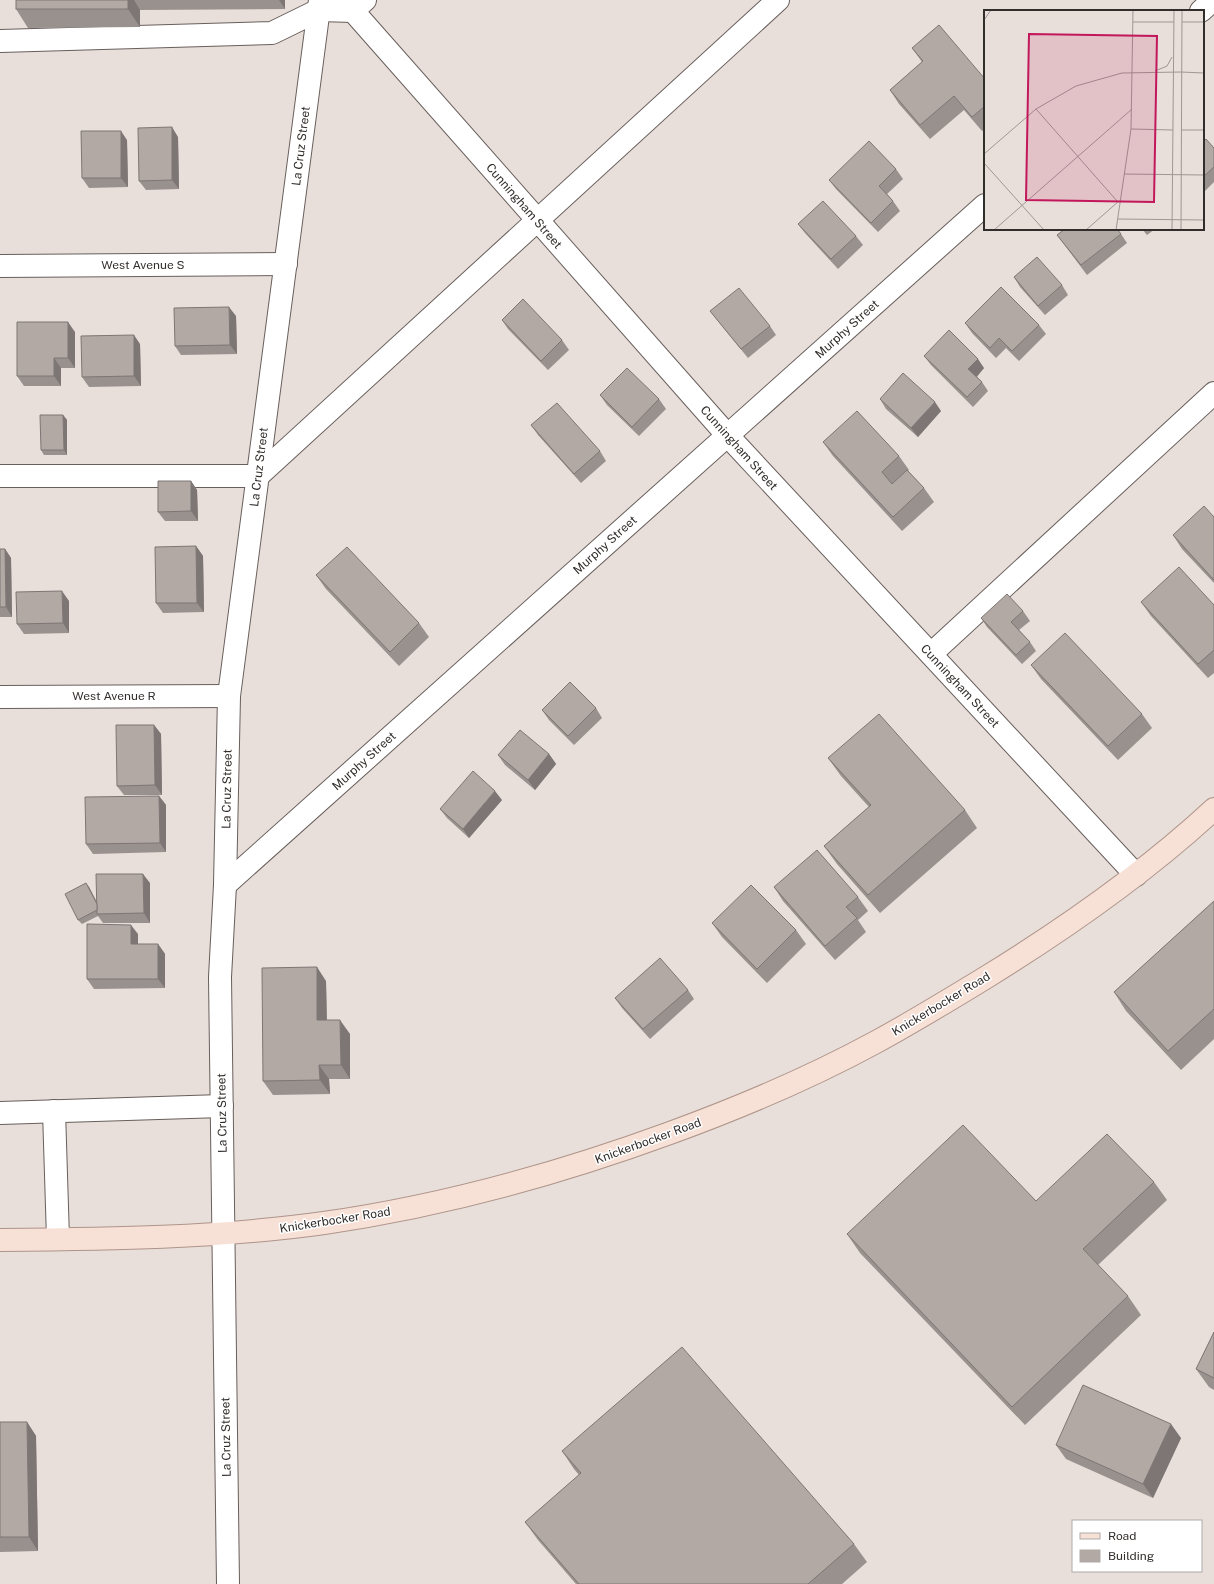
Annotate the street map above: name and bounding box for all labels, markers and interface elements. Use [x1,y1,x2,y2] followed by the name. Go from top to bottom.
[984,10,1204,230] inset map
[289,105,313,187] street label: La Cruz Street
[483,160,565,252] street label: Cunningham Street
[101,258,185,272] street label: West Avenue S
[812,297,882,361] street label: Murphy Street
[698,403,781,493] street label: Cunningham Street
[247,426,271,508] street label: La Cruz Street
[570,513,640,577] street label: Murphy Street
[918,642,1002,731] street label: Cunningham Street
[72,689,156,703] street label: West Avenue R
[329,729,399,793] street label: Murphy Street
[219,749,235,829] street label: La Cruz Street
[889,969,993,1039] street label: Knickerbocker Road
[214,1073,230,1153] street label: La Cruz Street
[593,1115,703,1167] street label: Knickerbocker Road
[279,1204,391,1236] street label: Knickerbocker Road
[218,1397,234,1477] street label: La Cruz Street
[1072,1520,1202,1572] legend
[1108,1529,1136,1543] text: Road
[1108,1549,1154,1563] text: Building

